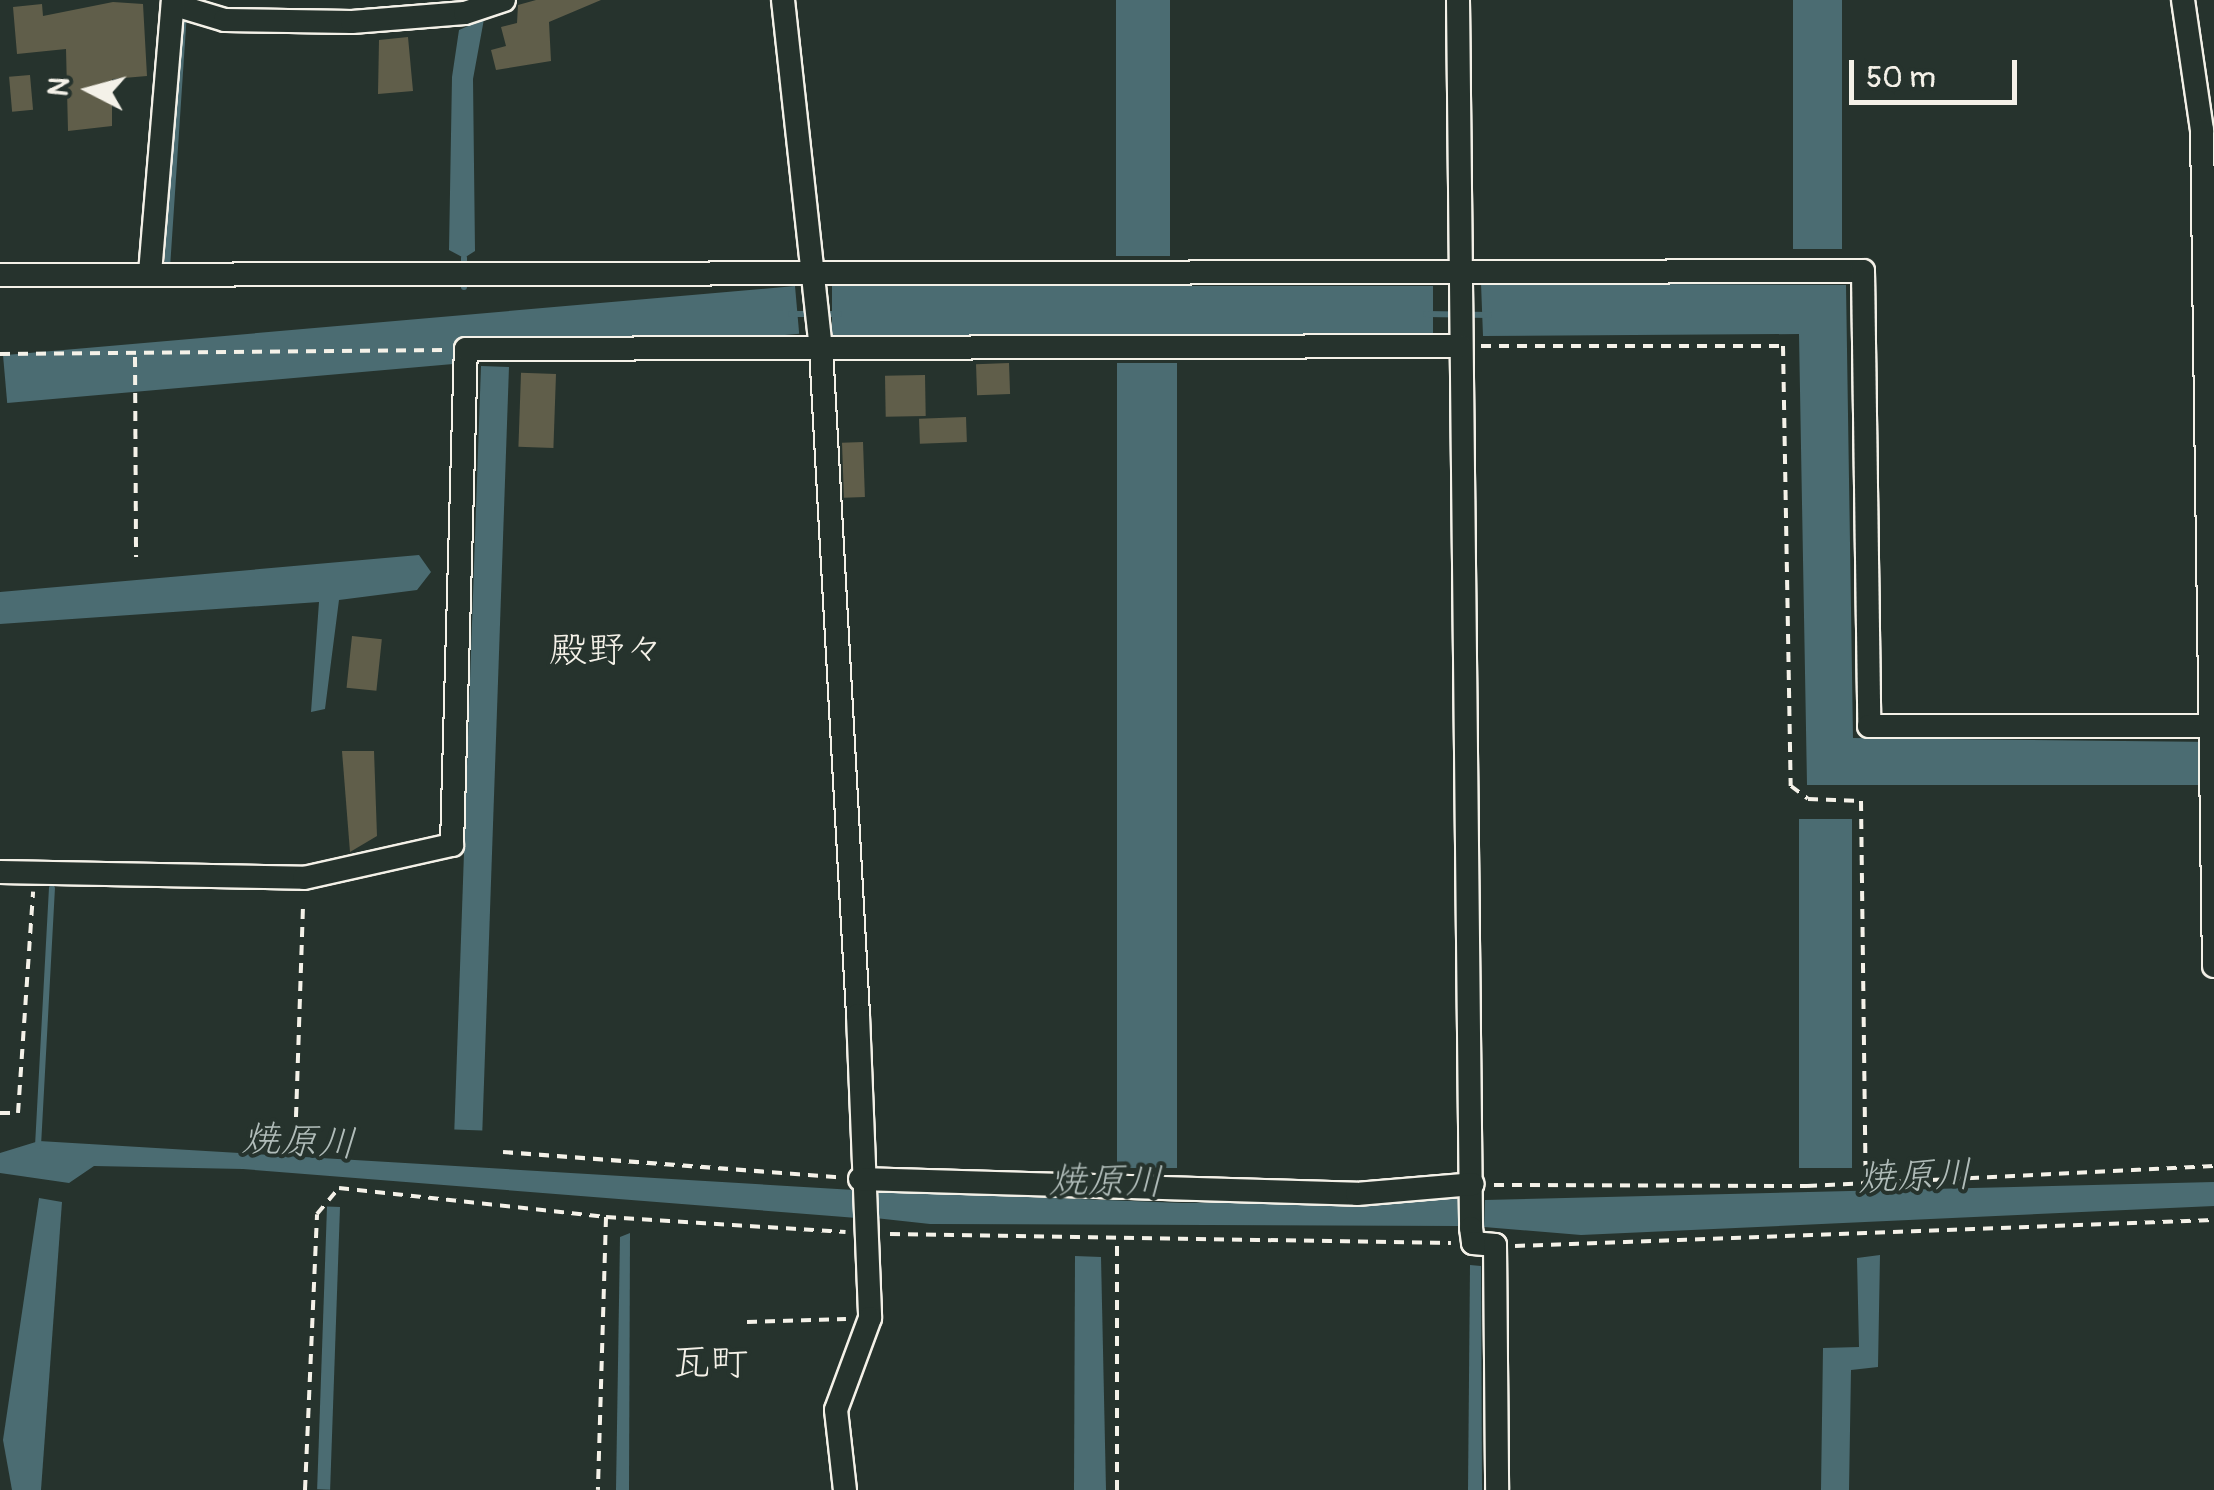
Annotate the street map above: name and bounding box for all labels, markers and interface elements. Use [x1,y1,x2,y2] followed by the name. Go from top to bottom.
[40,40,140,140] north arrow
[1854,40,2022,102] scale bar
[1866,59,1936,96] text: 50 m
[41,76,78,98] text: N
[549,628,663,674] district label: 殿野々
[241,1116,357,1168] water label: 焼原川
[1857,1152,1973,1202] water label: 焼原川
[1049,1158,1163,1206] water label: 焼原川
[672,1341,748,1387] district label: 瓦町

